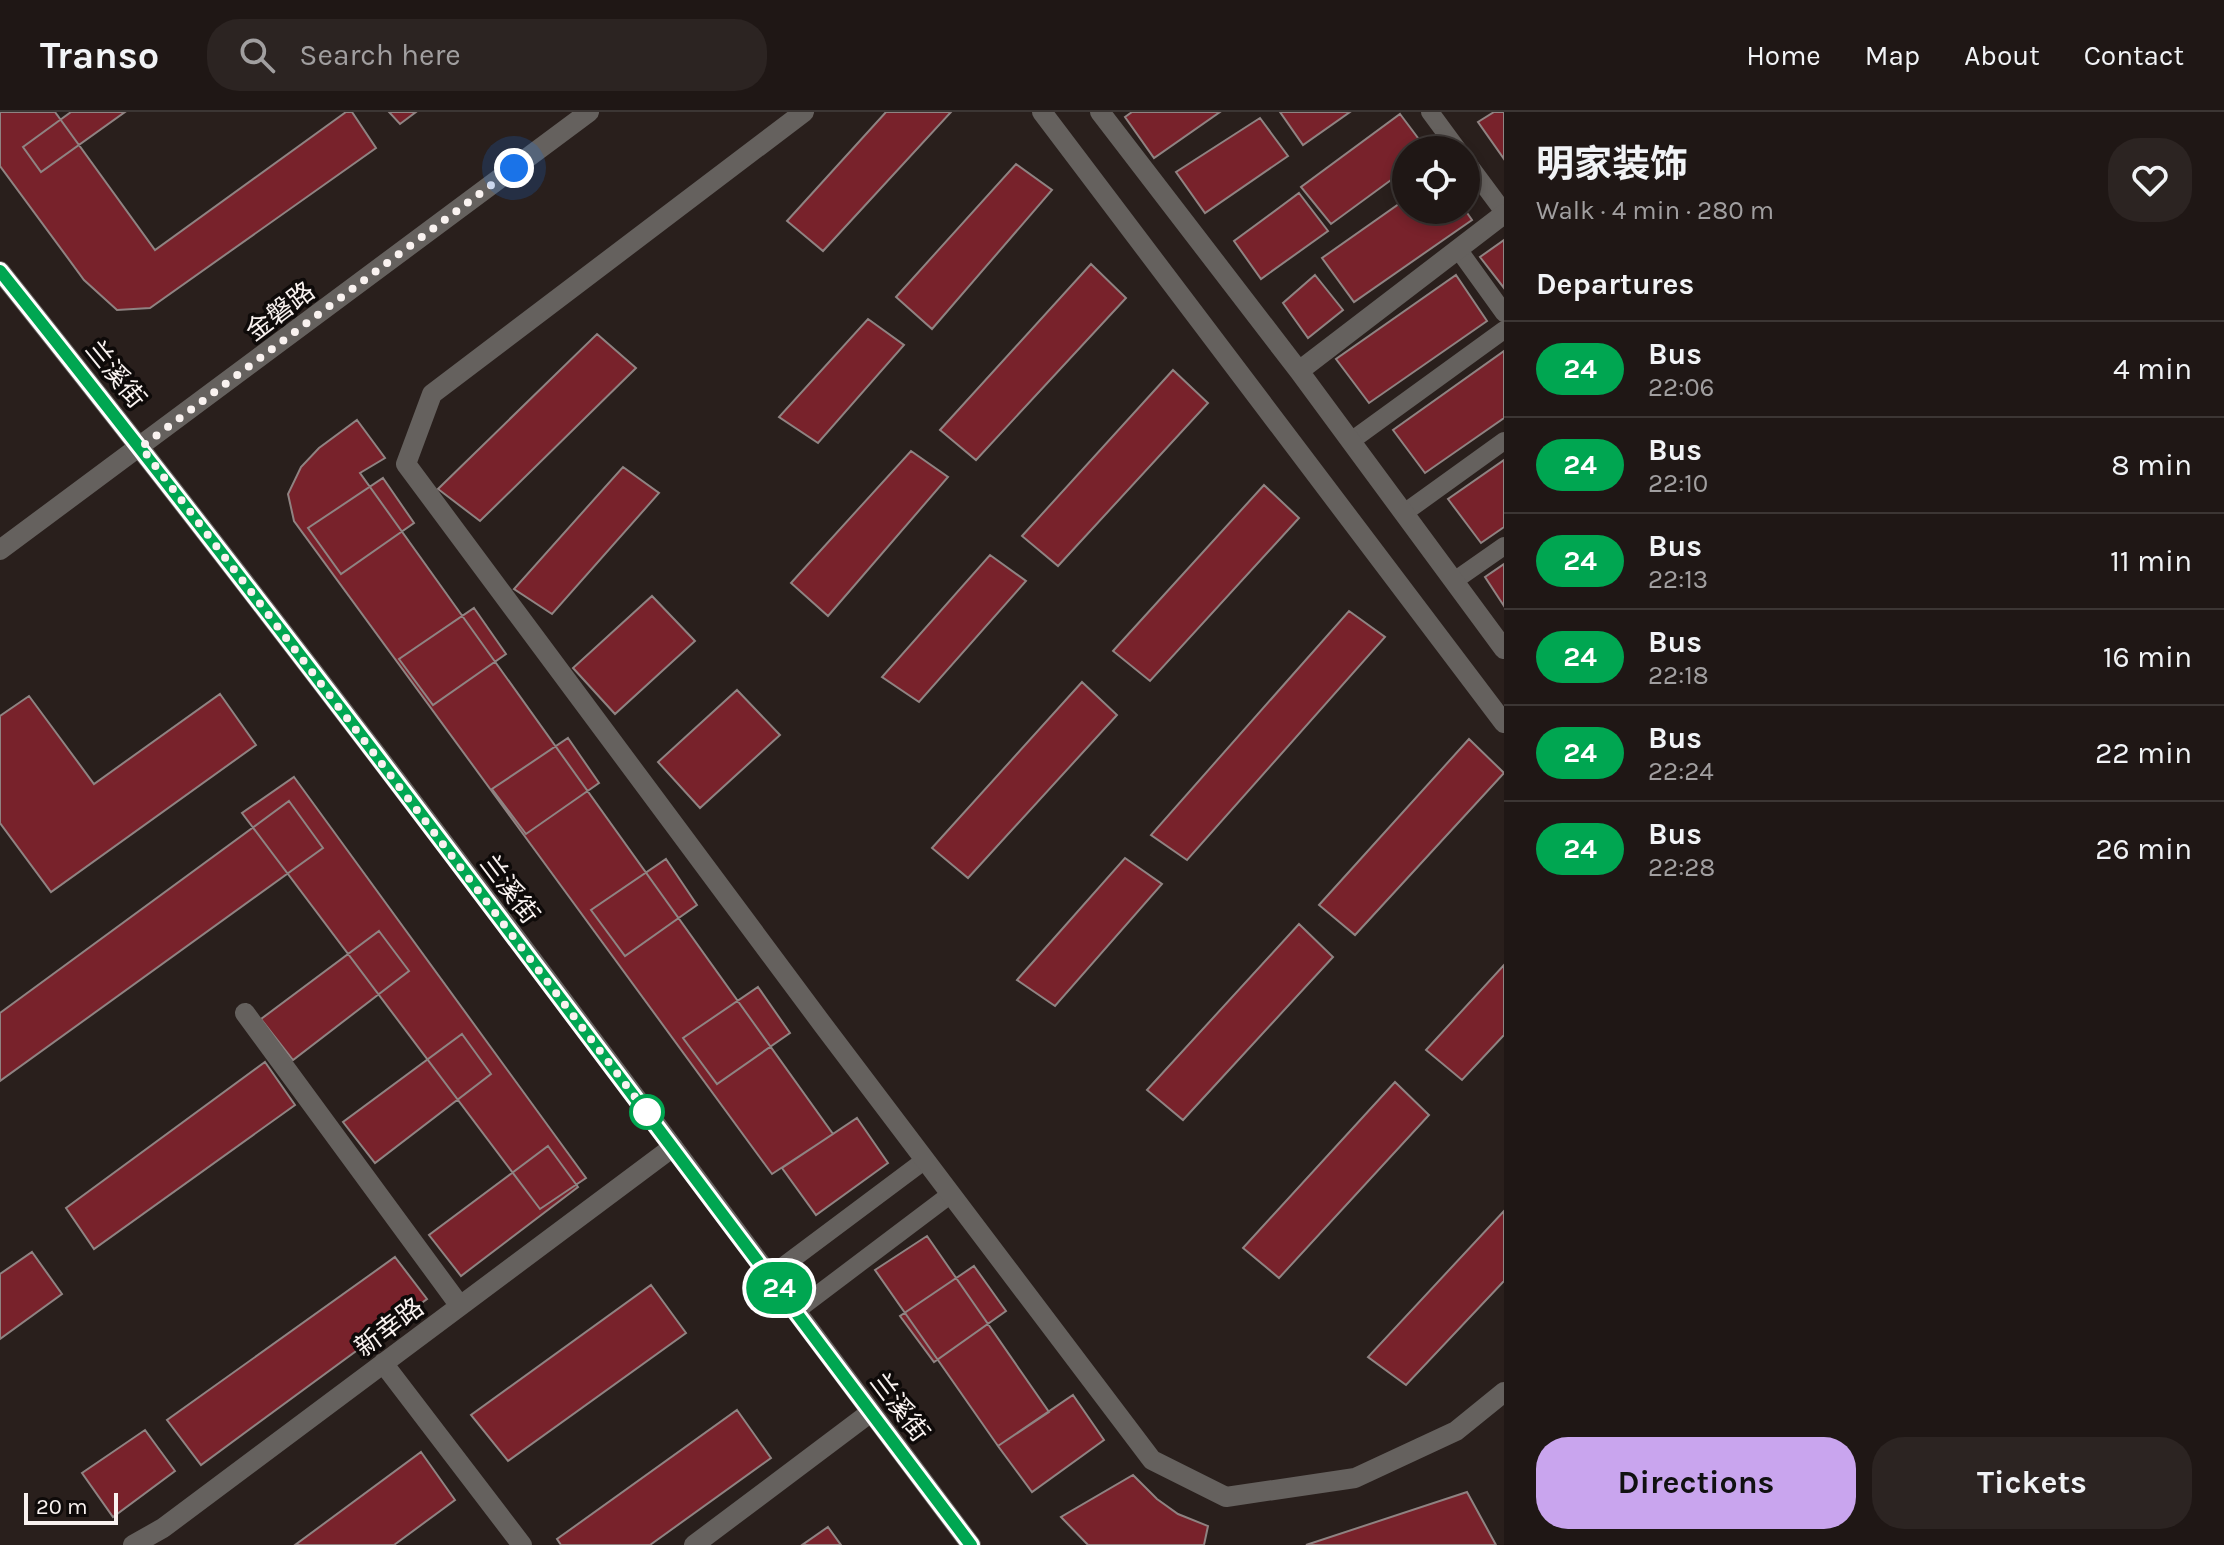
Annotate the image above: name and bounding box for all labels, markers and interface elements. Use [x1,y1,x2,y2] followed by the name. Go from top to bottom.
[207,19,767,91] search box
[40,33,159,78] text: Transo
[235,33,279,77] icon: search
[299,37,461,73] text: Search here
[1746,39,1821,72] text: Home
[1865,39,1920,72] text: Map
[1964,39,2040,72] text: About
[2084,39,2184,72] text: Contact
[1392,136,1480,224] map controls
[1392,136,1480,224] button: locate
[2108,138,2192,222] button: heart
[1536,142,1688,187] text: 明家装饰
[494,148,534,188] your location
[1536,195,1774,226] text: Walk · 4 min · 280 m
[1536,266,1694,302] text: Departures
[240,276,321,347] street label: 金磐路
[79,334,152,414] street label: 兰溪街
[1648,336,1702,372] text: Bus
[2113,351,2192,387] text: 4 min
[1563,352,1597,385] text: 24
[1648,372,1714,403] text: 22:06
[1648,432,1702,468] text: Bus
[2111,447,2192,483] text: 8 min
[1563,448,1597,481] text: 24
[1648,468,1708,499] text: 22:10
[1648,528,1702,564] text: Bus
[2110,543,2192,579] text: 11 min
[1563,544,1597,577] text: 24
[1648,564,1708,595] text: 22:13
[1648,624,1702,660] text: Bus
[2103,639,2192,675] text: 16 min
[1563,640,1597,673] text: 24
[1648,660,1709,691] text: 22:18
[1648,720,1702,756] text: Bus
[2095,735,2192,771] text: 22 min
[1563,736,1597,769] text: 24
[1648,756,1714,787] text: 22:24
[1648,816,1702,852] text: Bus
[2095,831,2192,867] text: 26 min
[1563,832,1597,865] text: 24
[474,849,545,930] street label: 兰溪街
[1648,852,1715,883] text: 22:28
[630,1095,664,1129] unlabelled marker
[743,1262,815,1314] line badge: 24
[762,1271,796,1304] text: 24
[349,1292,430,1363] street label: 新幸路
[864,1367,935,1448] street label: 兰溪街
[1536,1437,1856,1529] button: Directions
[1872,1437,2192,1529] button: Tickets
[24,1489,118,1525] scale bar
[36,1494,88,1520] text: 20 m

